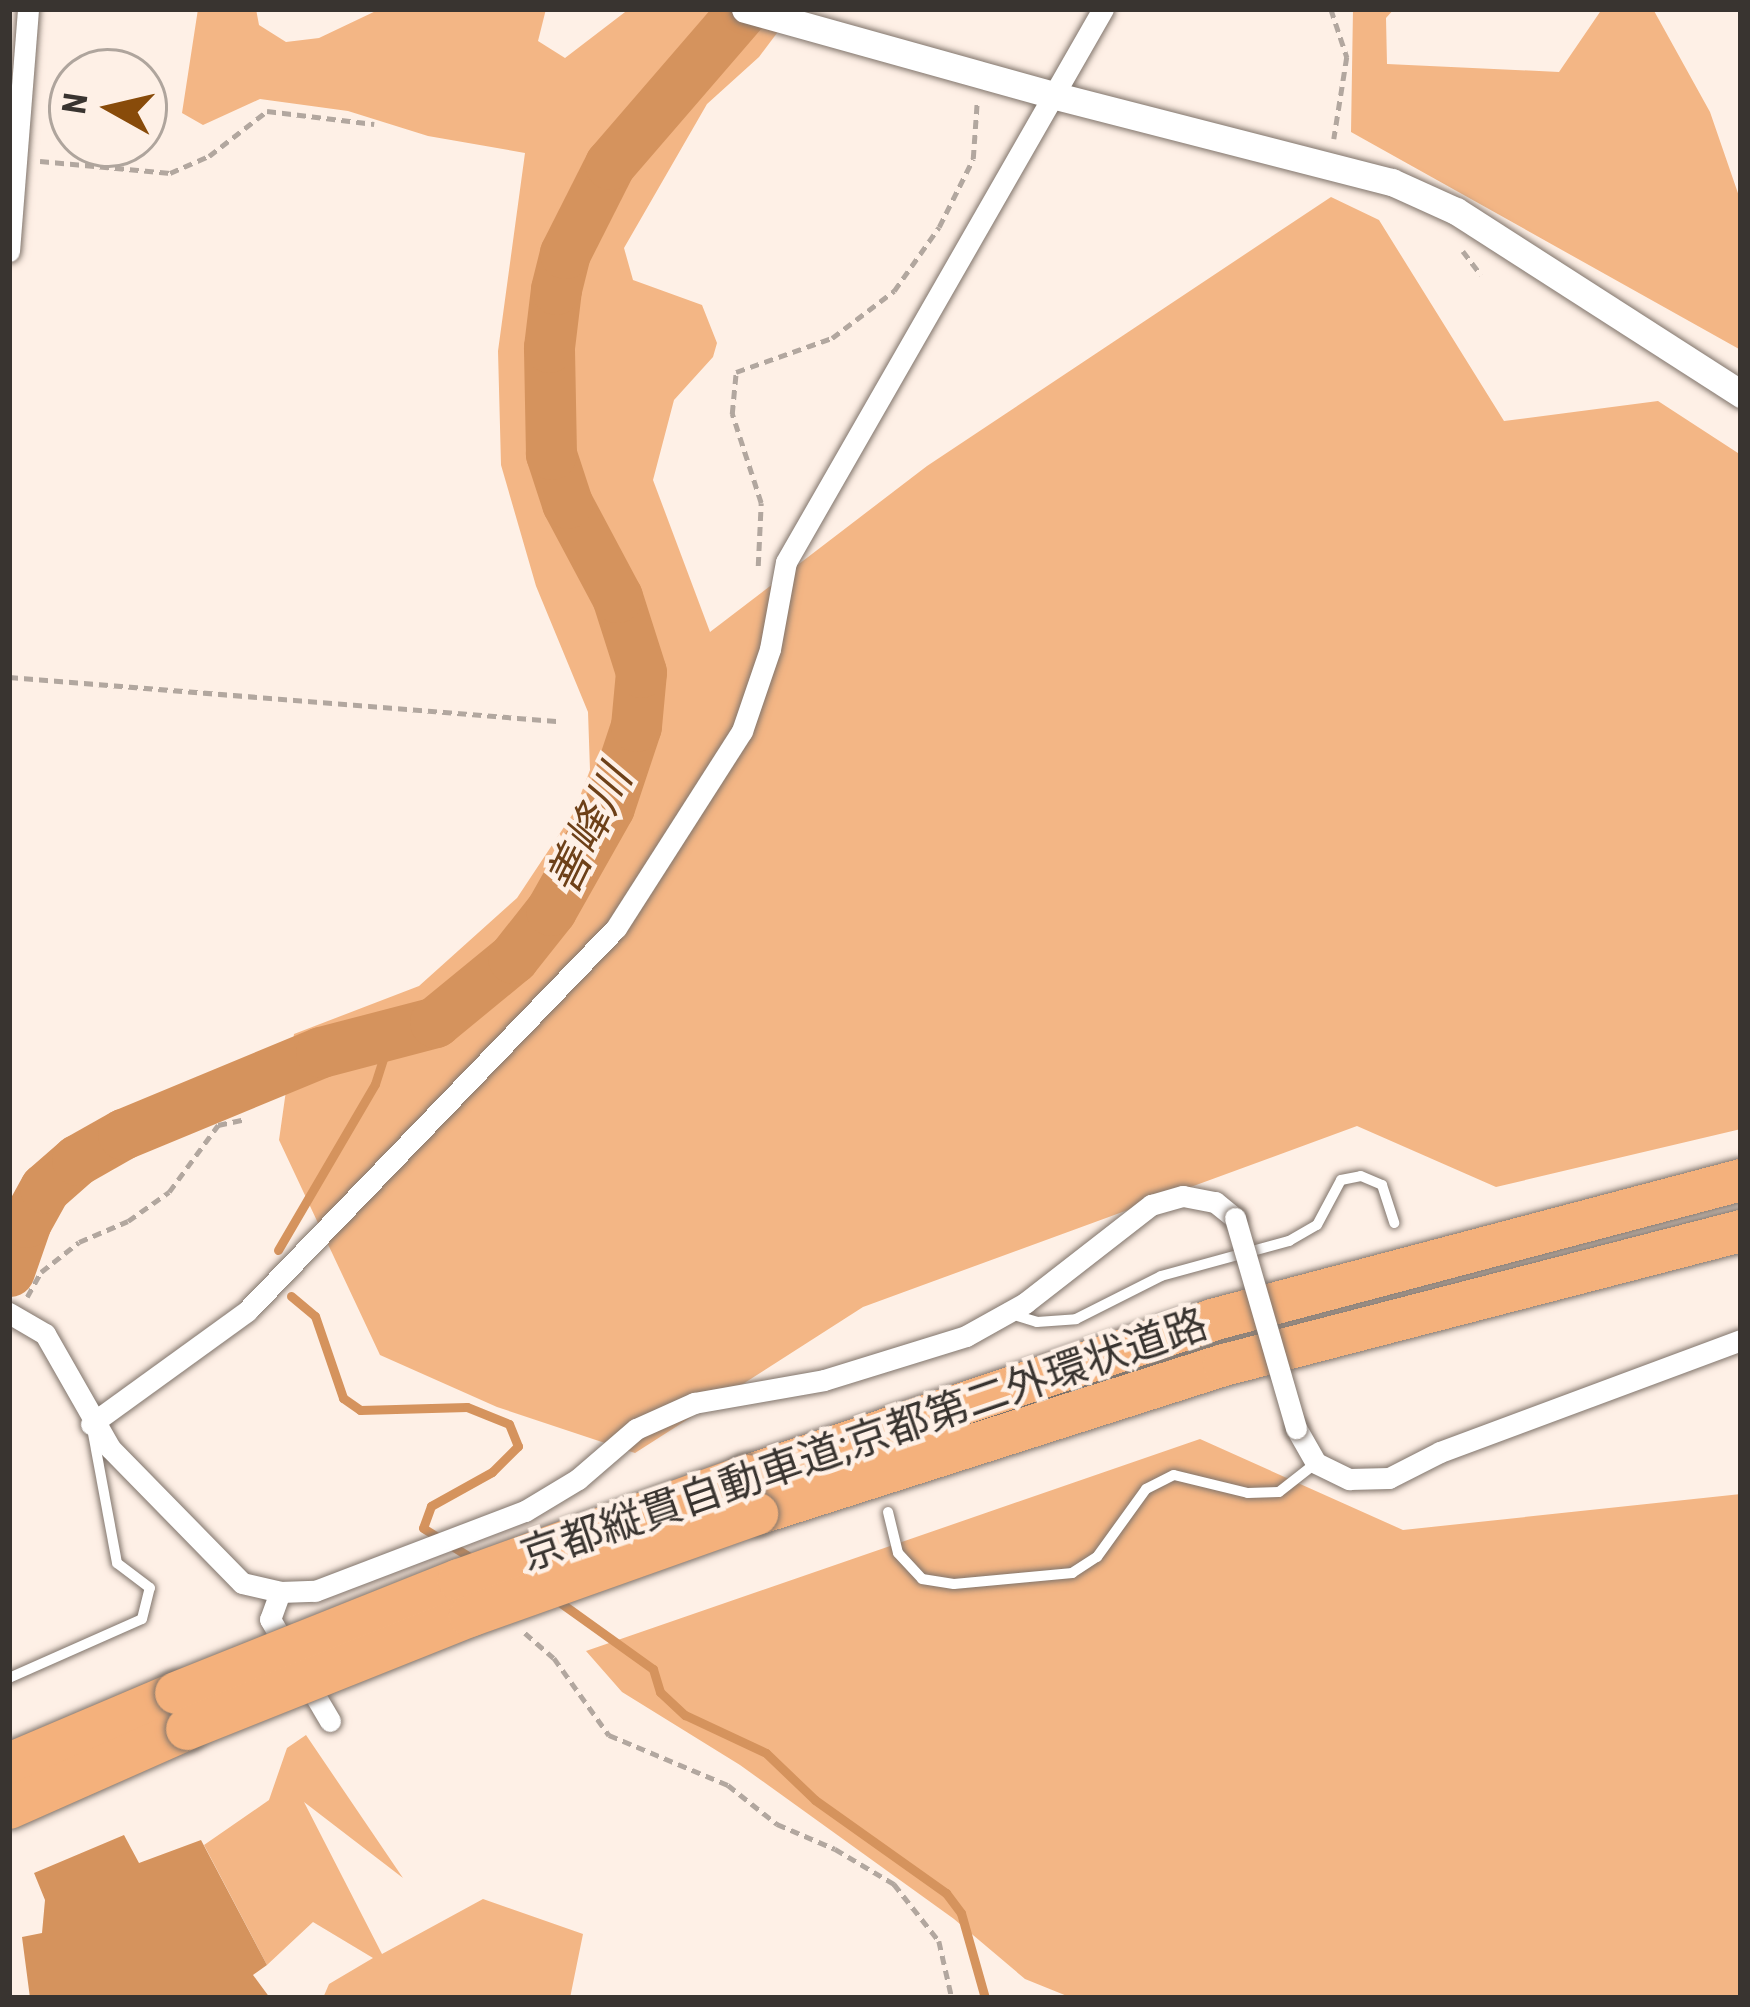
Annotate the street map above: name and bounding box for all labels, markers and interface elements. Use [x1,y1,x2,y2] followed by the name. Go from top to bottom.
[48,48,168,168] north arrow
[54,91,96,116] text: N
[535,757,643,903] water label: 善峰川
[514,1299,1214,1581] street label: 京都縦貫自動車道;京都第二外環状道路

